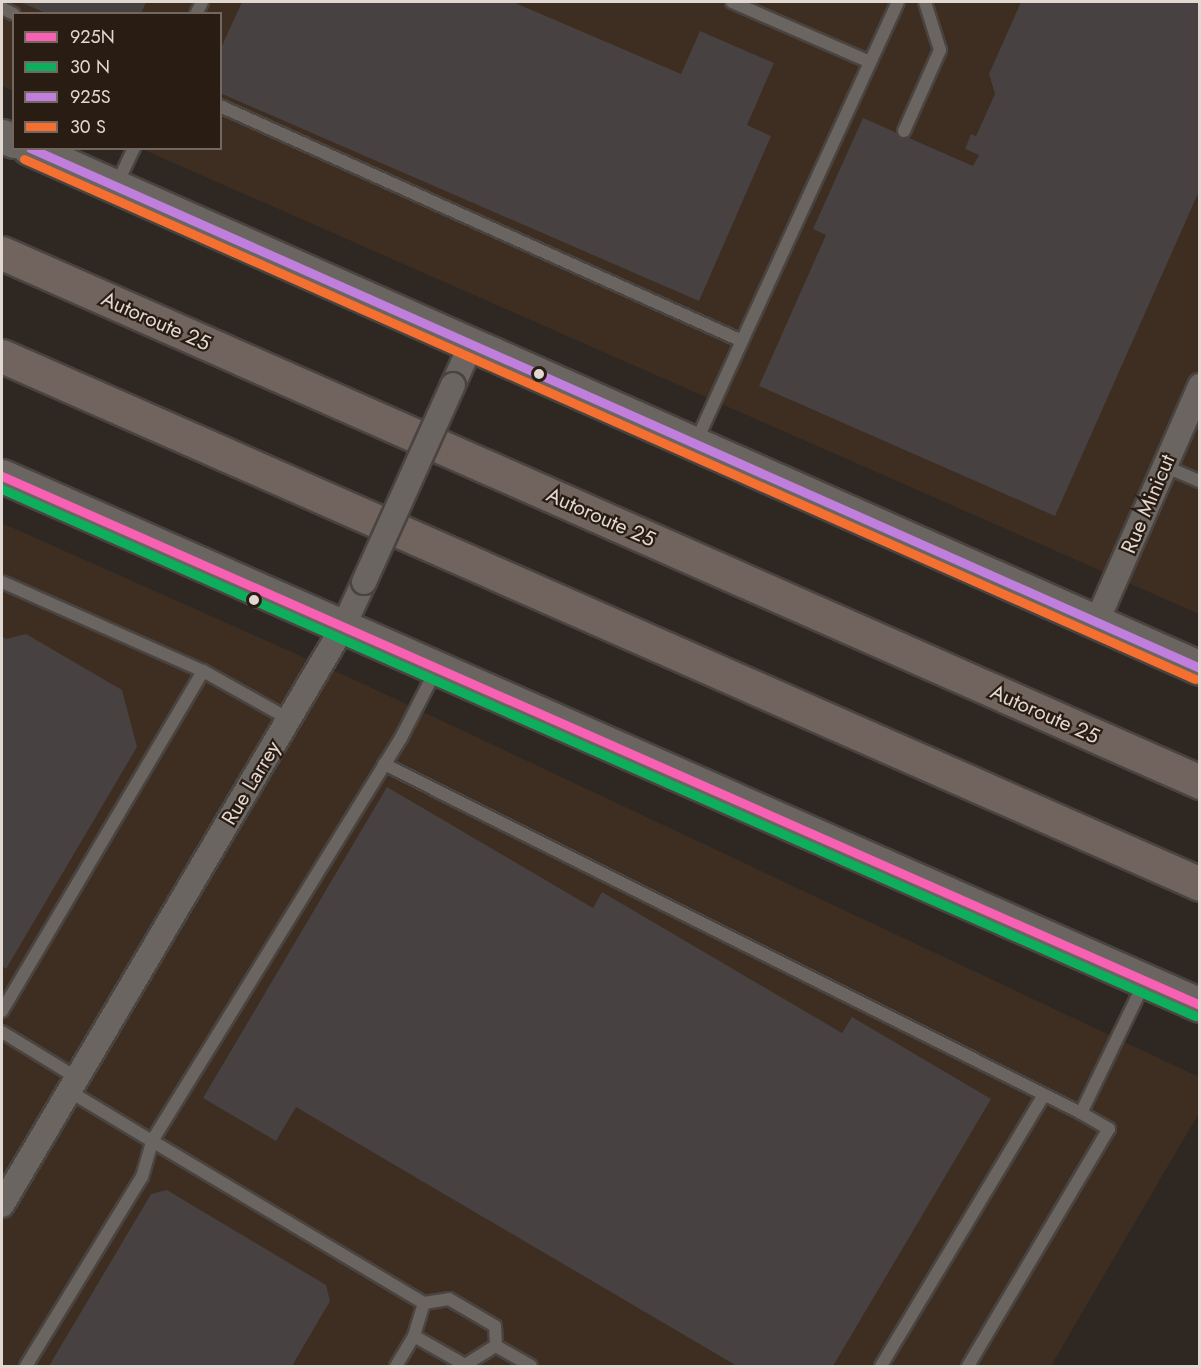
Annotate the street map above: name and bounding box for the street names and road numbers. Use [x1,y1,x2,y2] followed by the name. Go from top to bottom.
[98,286,214,356] street label: Autoroute 25
[1116,451,1180,557] street label: Rue Minicut
[543,482,659,552] street label: Autoroute 25
[987,679,1103,749] street label: Autoroute 25
[216,737,286,829] street label: Rue Larrey

